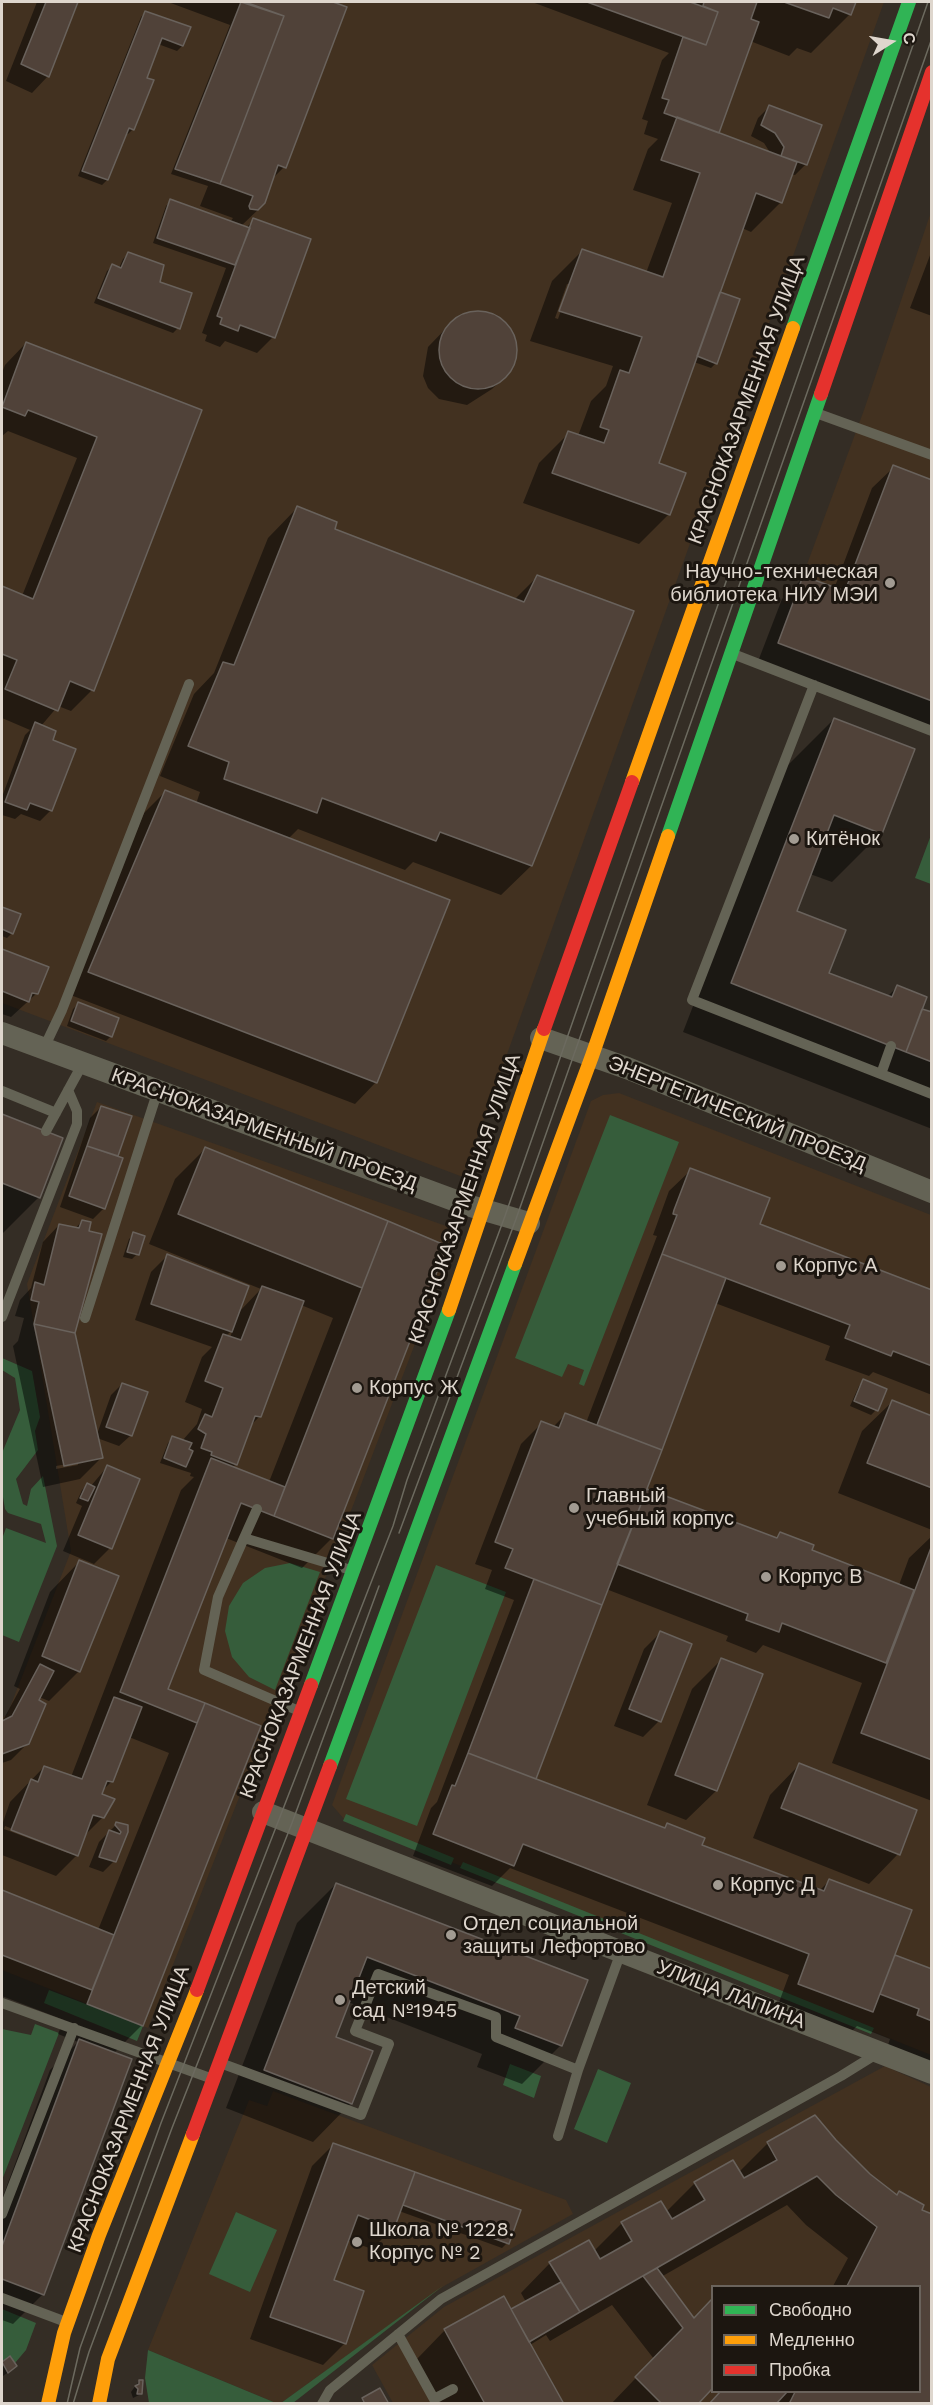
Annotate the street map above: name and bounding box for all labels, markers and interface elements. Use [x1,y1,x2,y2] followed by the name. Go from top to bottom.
[861,12,921,72] north arrow
[899,31,920,46] text: С
[683,252,811,548] street label: КРАСНОКАЗАРМЕННАЯ УЛИЦА
[670,560,878,607] place label: Научно-техническая библиотека НИУ МЭИ
[883,576,897,590] marker: Научно-техническая библиотека НИУ МЭИ
[806,827,880,851] place label: Китёнок
[787,832,801,846] marker: Китёнок
[404,1051,526,1347] street label: КРАСНОКАЗАРМЕННАЯ УЛИЦА
[605,1051,869,1177] street label: ЭНЕРГЕТИЧЕСКИЙ ПРОЕЗД
[108,1063,420,1197] street label: КРАСНОКАЗАРМЕННЫЙ ПРОЕЗД
[793,1254,878,1278] place label: Корпус А
[774,1259,788,1273] marker: Корпус А
[369,1376,459,1400] place label: Корпус Ж
[350,1381,364,1395] marker: Корпус Ж
[586,1484,734,1531] place label: Главный учебный корпус
[567,1501,581,1515] marker: Главный учебный корпус
[235,1508,367,1802] street label: КРАСНОКАЗАРМЕННАЯ УЛИЦА
[778,1565,863,1589] place label: Корпус В
[759,1570,773,1584] marker: Корпус В
[730,1873,815,1897] place label: Корпус Д
[711,1878,725,1892] marker: Корпус Д
[463,1912,645,1959] place label: Отдел социальной защиты Лефортово
[444,1928,458,1942] marker: Отдел социальной защиты Лефортово
[653,1956,809,2034] street label: УЛИЦА ЛАПИНА
[63,1962,195,2256] street label: КРАСНОКАЗАРМЕННАЯ УЛИЦА
[352,1976,457,2023] place label: Детский сад №1945
[333,1993,347,2007] marker: Детский сад №1945
[369,2218,514,2265] place label: Школа № 1228. Корпус № 2
[350,2235,364,2249] marker: Школа № 1228. Корпус № 2
[711,2285,921,2393] legend
[769,2299,852,2320] text: Свободно
[769,2329,855,2350] text: Медленно
[769,2359,831,2380] text: Пробка

